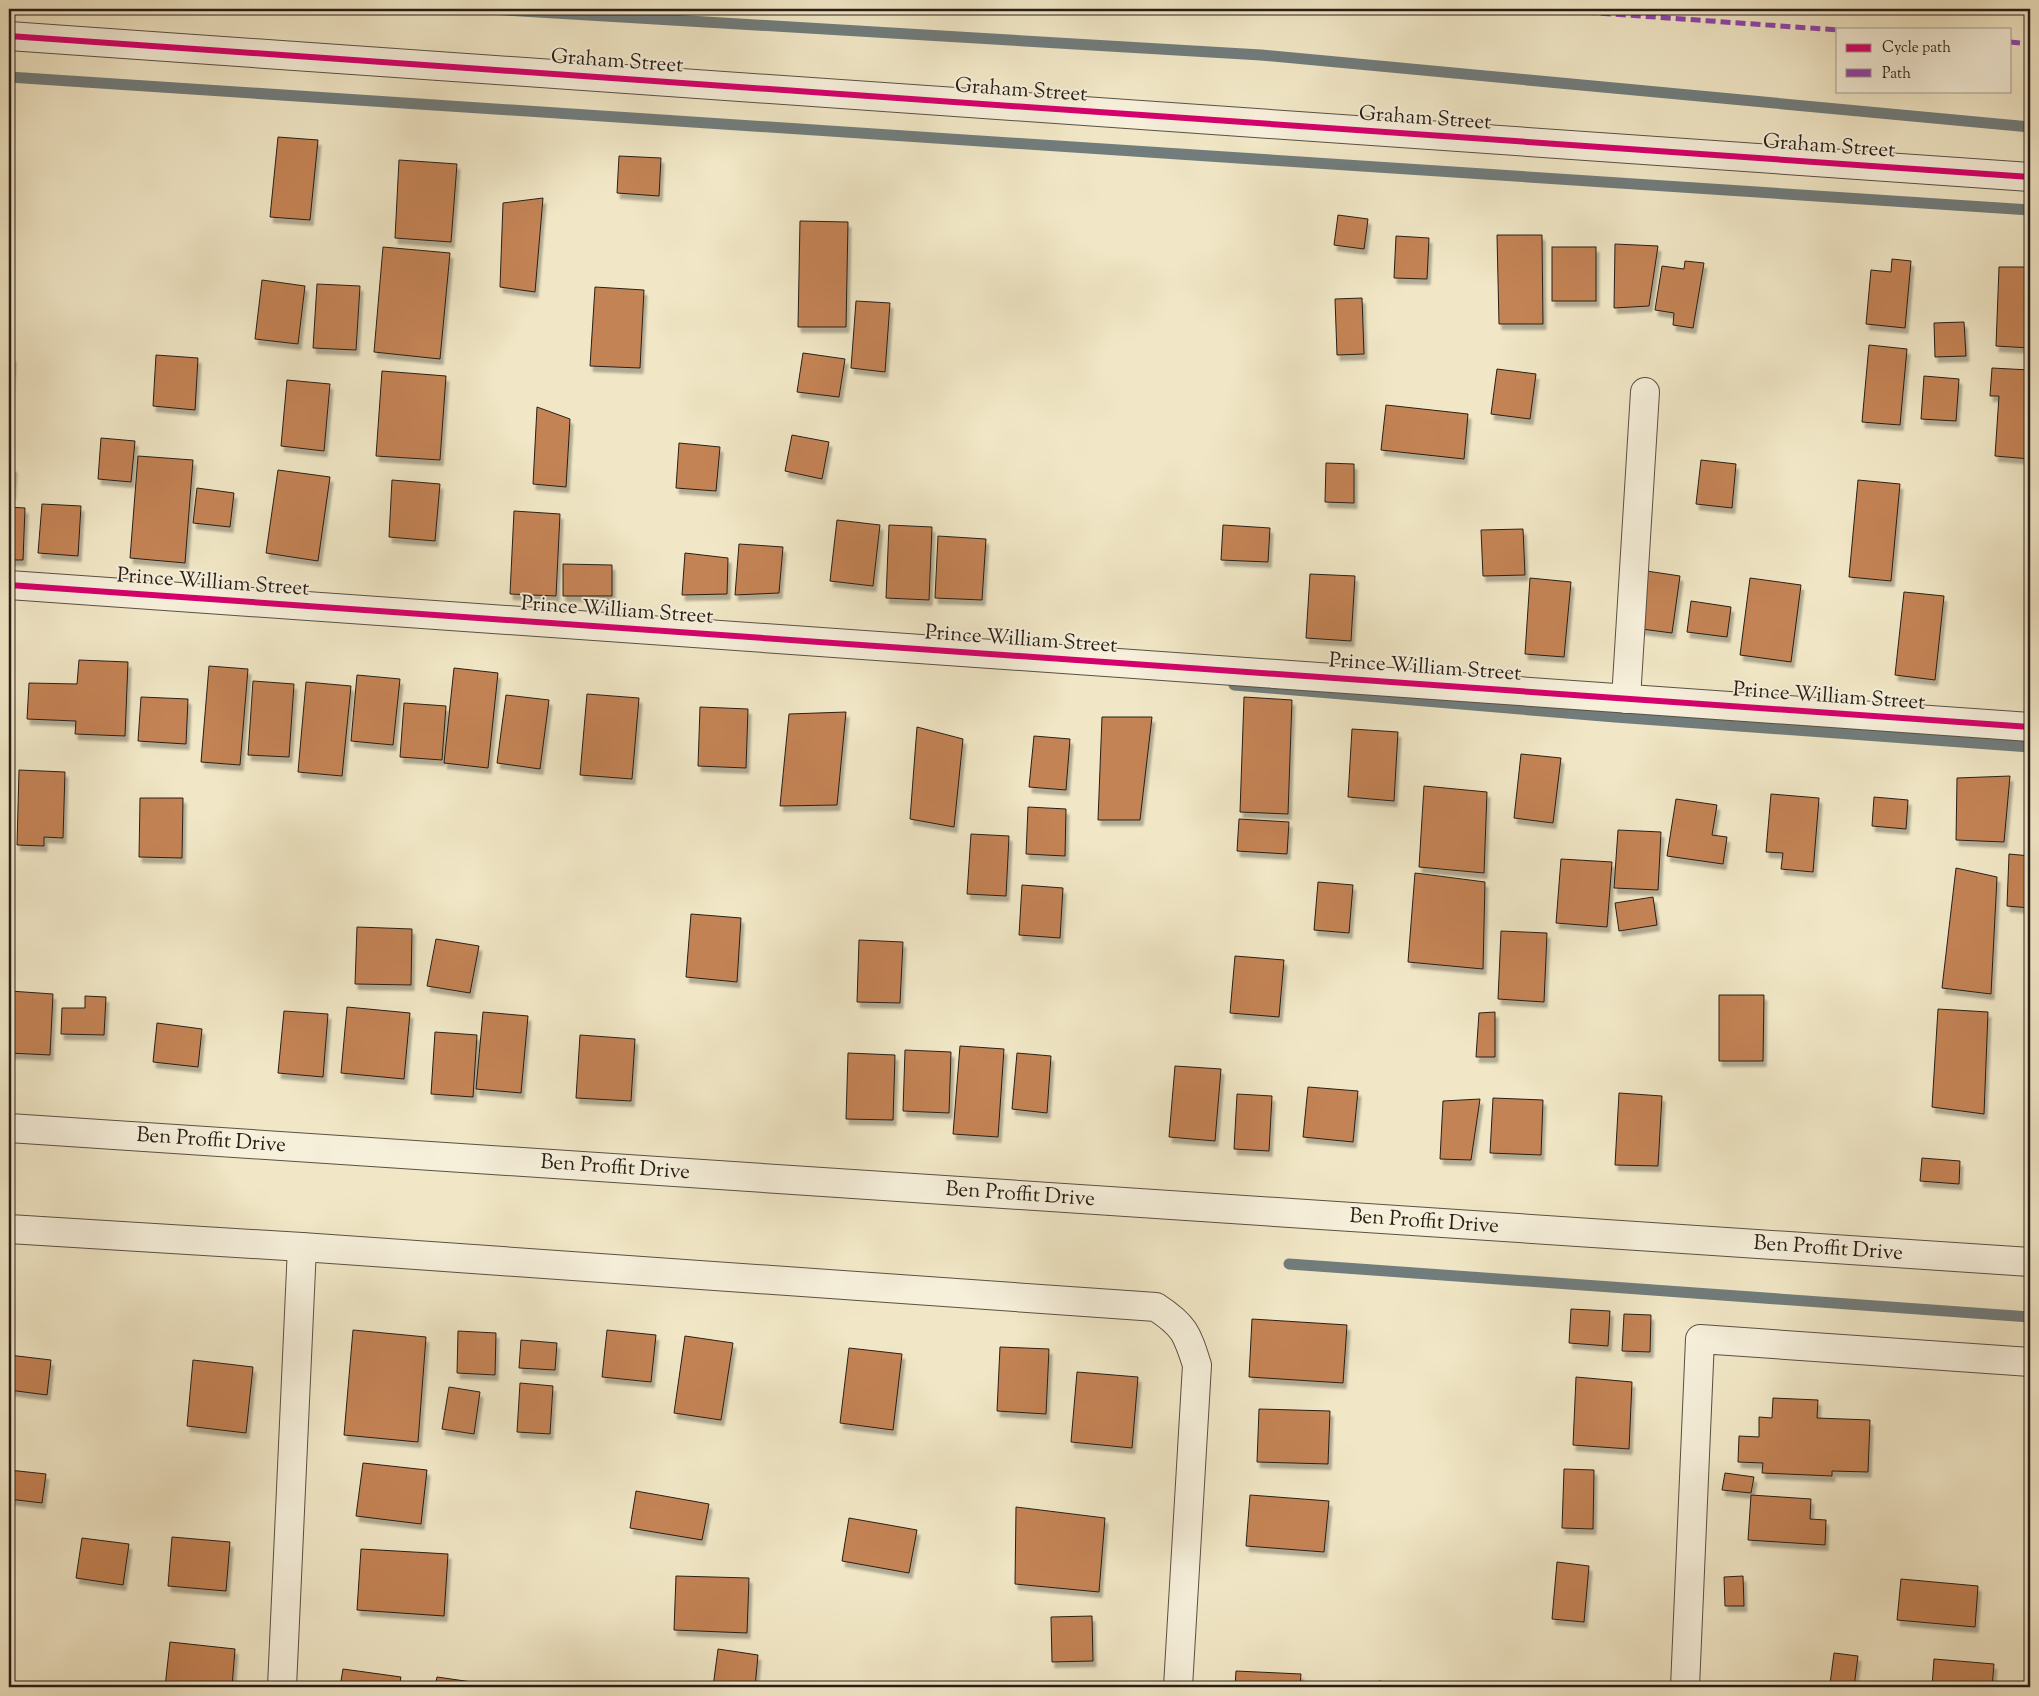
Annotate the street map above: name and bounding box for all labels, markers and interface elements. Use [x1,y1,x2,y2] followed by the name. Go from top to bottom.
[1836,28,2012,92] legend
[1882,38,1951,59] text: Cycle path
[550,42,684,82] street label: Graham Street
[1882,64,1911,85] text: Path
[954,71,1088,111] street label: Graham Street
[1358,99,1492,139] street label: Graham Street
[1762,127,1896,167] street label: Graham Street
[116,561,310,605] street label: Prince William Street
[520,589,714,633] street label: Prince William Street
[924,618,1118,662] street label: Prince William Street
[1328,646,1522,690] street label: Prince William Street
[1732,675,1926,719] street label: Prince William Street
[135,1121,287,1161] street label: Ben Proffit Drive
[539,1148,691,1188] street label: Ben Proffit Drive
[944,1175,1096,1215] street label: Ben Proffit Drive
[1348,1202,1500,1242] street label: Ben Proffit Drive
[1752,1229,1904,1269] street label: Ben Proffit Drive

